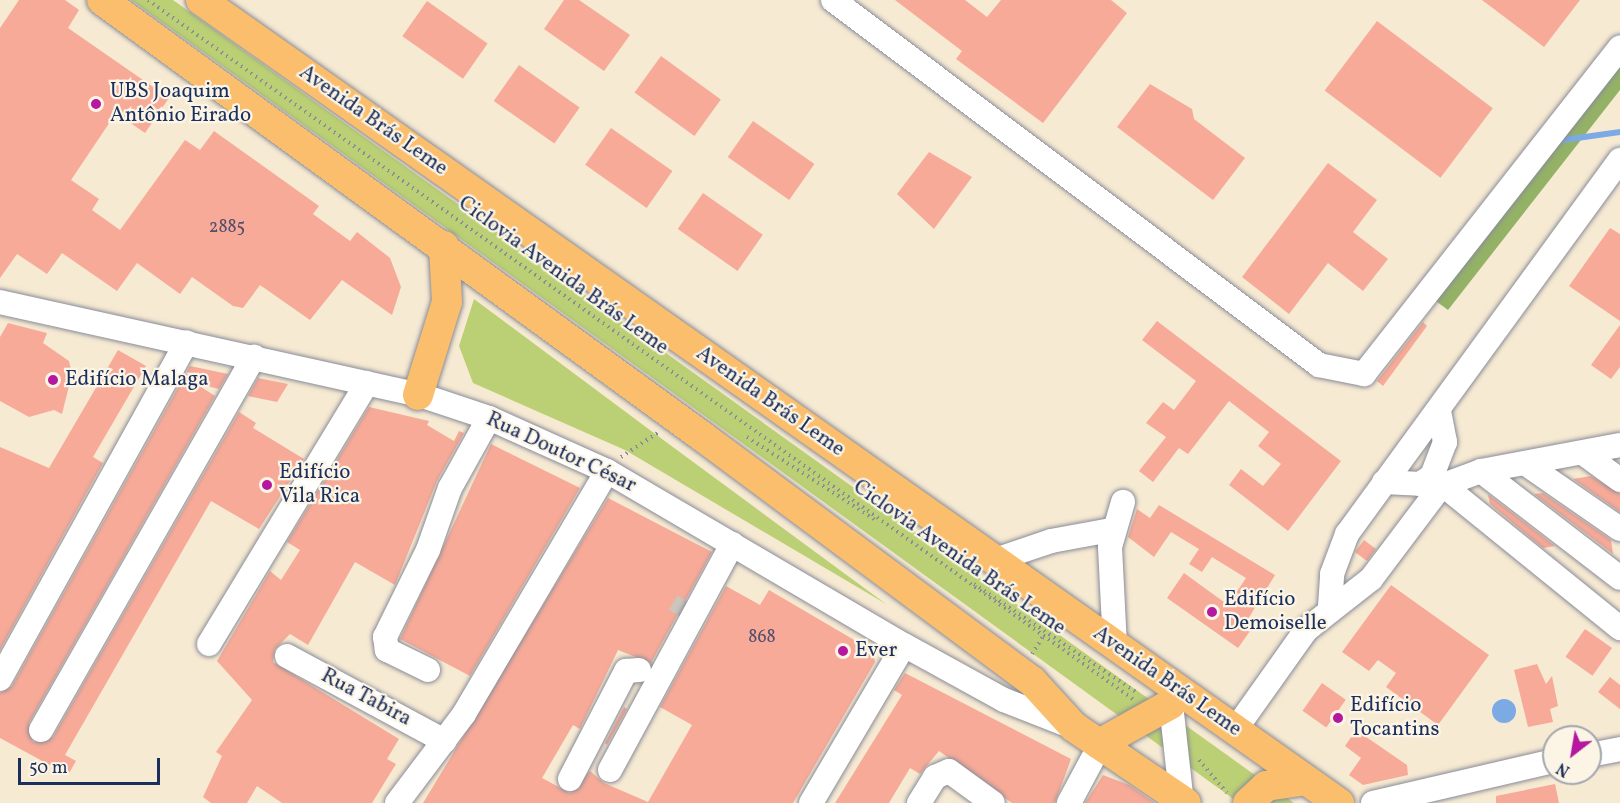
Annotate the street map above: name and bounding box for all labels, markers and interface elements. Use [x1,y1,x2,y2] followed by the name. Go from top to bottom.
[294,60,452,182] street label: Avenida Brás Leme
[110,79,251,129] place label: UBS Joaquim Antônio Eirado
[87,95,105,113] marker: UBS Joaquim Antônio Eirado
[453,191,673,361] street label: Ciclovia Avenida Brás Leme
[209,217,245,239] house number: 2885
[691,341,849,463] street label: Avenida Brás Leme
[65,367,209,393] place label: Edifício Malaga
[46,373,60,387] marker: Edifício Malaga
[482,407,640,499] street label: Rua Doutor César
[279,460,360,510] place label: Edifício Vila Rica
[848,475,1070,641] street label: Ciclovia Avenida Brás Leme
[260,478,274,492] marker: Edifício Vila Rica
[1224,587,1327,637] place label: Edifício Demoiselle
[1205,605,1219,619] marker: Edifício Demoiselle
[1088,621,1246,743] street label: Avenida Brás Leme
[748,627,776,649] house number: 868
[855,638,897,664] place label: Ever
[836,644,850,658] marker: Ever
[316,664,416,732] street label: Rua Tabira
[1350,693,1440,743] place label: Edifício Tocantins
[1331,711,1345,725] marker: Edifício Tocantins
[1542,725,1602,785] north arrow
[21,746,164,784] scale bar
[29,756,68,781] text: 50 m
[1553,756,1574,781] text: N

